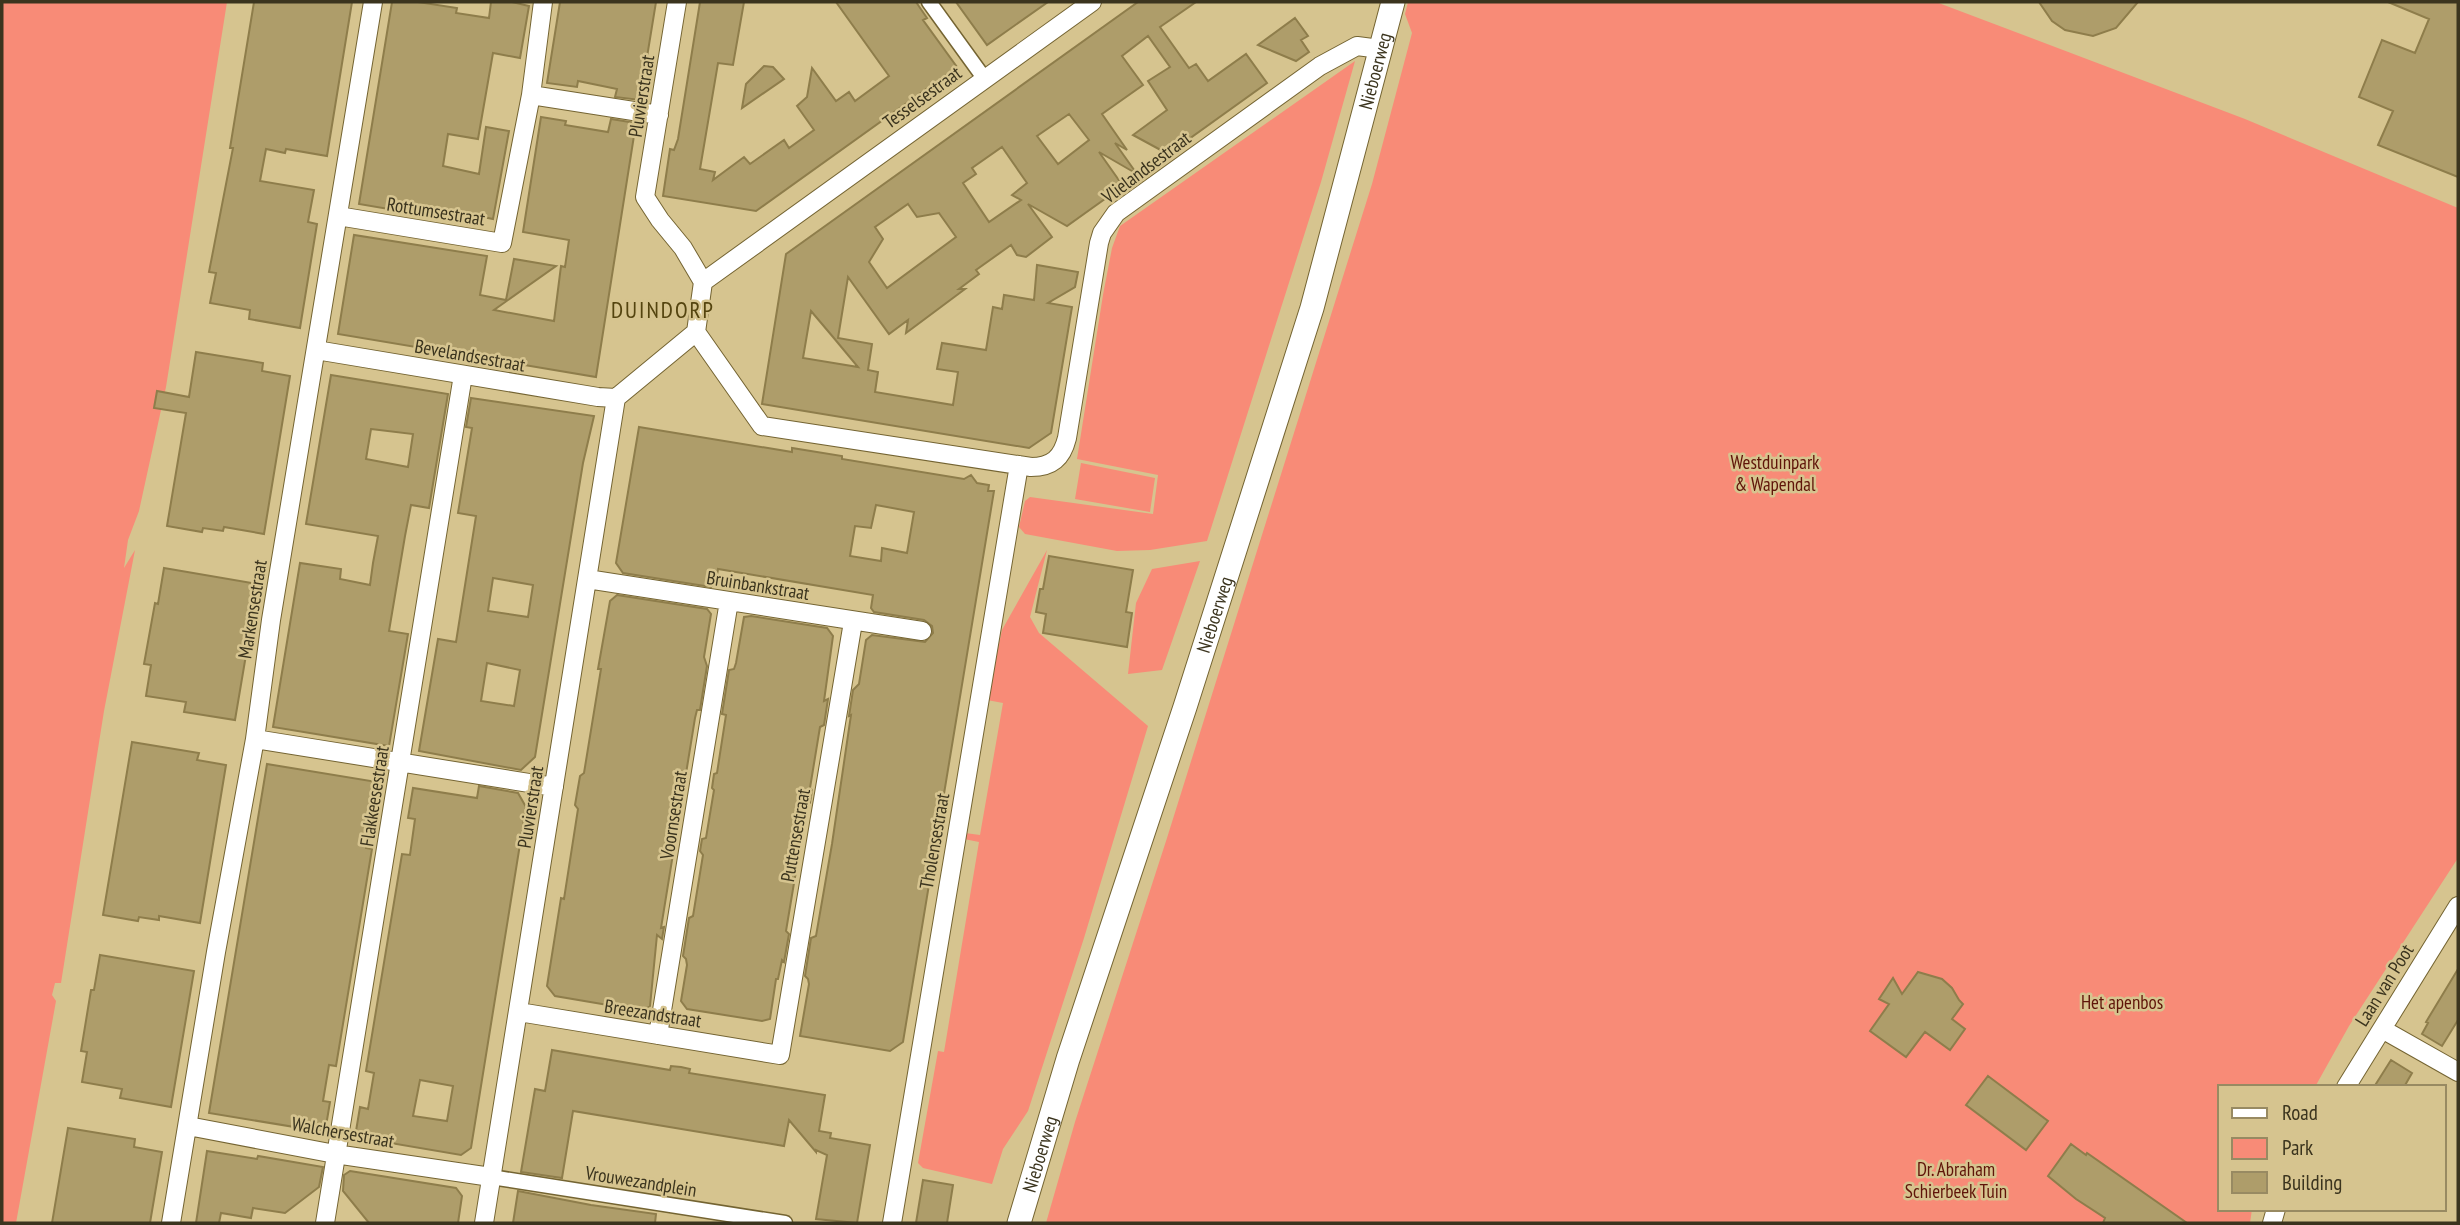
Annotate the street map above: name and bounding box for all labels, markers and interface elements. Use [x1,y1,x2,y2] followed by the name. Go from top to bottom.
[1353,30,1396,112] street label: Nieboerweg
[623,52,659,139] street label: Pluvierstraat
[878,60,967,133] street label: Tesselsestraat
[1096,125,1196,209] street label: Vlielandsestraat
[385,191,488,231] street label: Rottumsestraat
[611,295,715,324] district label: DUINDORP
[413,333,528,377] street label: Bevelandsestraat
[1731,450,1820,496] park label: Westduinpark & Wapendal
[232,557,272,660] street label: Markensestraat
[705,565,812,605] street label: Bruinbankstraat
[1191,574,1238,656] street label: Nieboerweg
[354,743,394,848] street label: Flakkeesestraat
[512,763,548,850] street label: Pluvierstraat
[654,768,692,862] street label: Voornsestraat
[775,786,815,884] street label: Puttensestraat
[914,790,954,891] street label: Tholensestraat
[2349,939,2419,1030] street label: Laan van Poot
[2081,990,2163,1014] park label: Het apenbos
[603,993,704,1033] street label: Breezandstraat
[2218,1085,2446,1211] legend
[2282,1099,2318,1126] text: Road
[290,1111,397,1153] street label: Walchersestraat
[1017,1113,1062,1195] street label: Nieboerweg
[2282,1134,2313,1161] text: Park
[1905,1157,2007,1203] park label: Dr. Abraham Schierbeek Tuin
[583,1160,698,1202] street label: Vrouwezandplein
[2282,1169,2342,1196] text: Building

